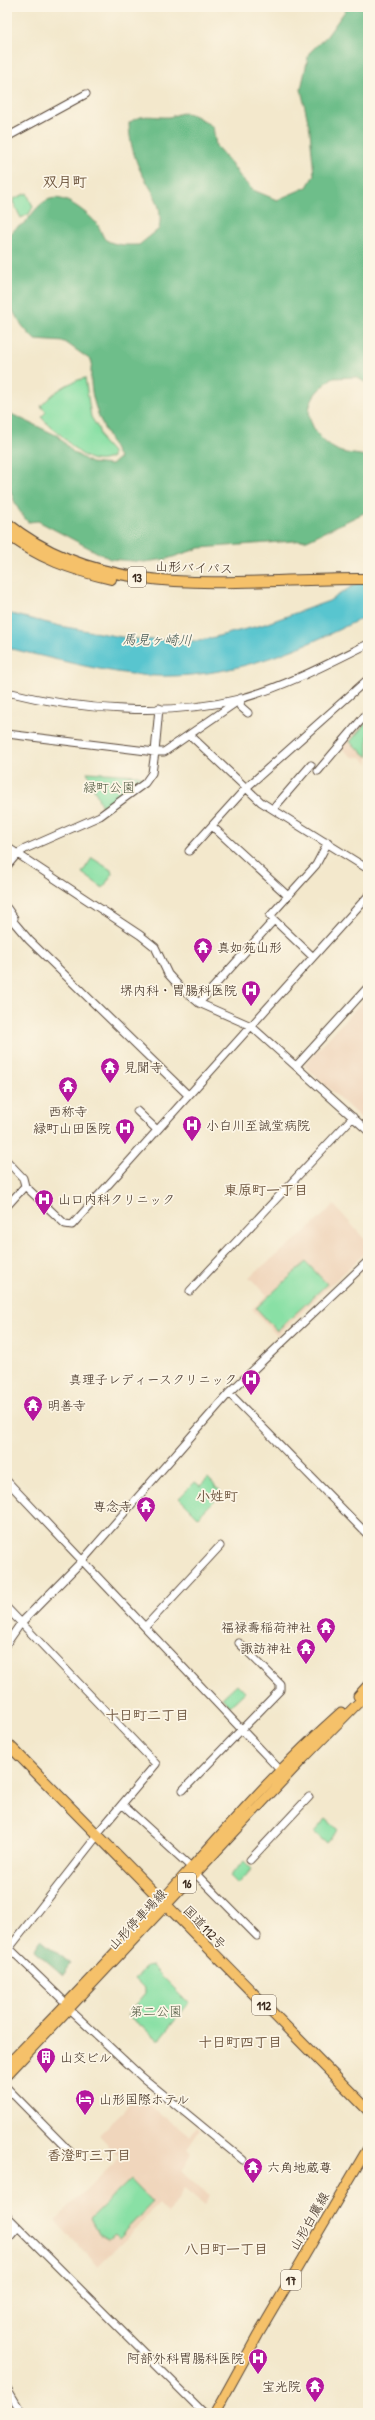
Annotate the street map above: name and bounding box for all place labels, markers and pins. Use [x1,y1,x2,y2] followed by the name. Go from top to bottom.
[192,936,214,964] temple icon: 真如苑山形
[217,938,282,956] place label: 真如苑山形
[240,979,262,1007] hospital icon: 堺内科・胃腸科医院
[120,981,237,999] place label: 堺内科・胃腸科医院
[99,1056,121,1084] temple icon: 見聞寺
[124,1058,163,1076] place label: 見聞寺
[57,1075,79,1103] temple icon: 西称寺
[48,1102,88,1120] place label: 西称寺
[181,1114,203,1142] hospital icon: 小白川至誠堂病院
[206,1116,310,1134] place label: 小白川至誠堂病院
[114,1117,136,1145] hospital icon: 緑町山田医院
[33,1119,111,1137] place label: 緑町山田医院
[33,1188,55,1216] hospital icon: 山口内科クリニック
[58,1190,175,1208] place label: 山口内科クリニック
[240,1368,262,1396] hospital icon: 真理子レディースクリニック
[69,1370,237,1388] place label: 真理子レディースクリニック
[22,1394,44,1422] temple icon: 明善寺
[47,1396,86,1414] place label: 明善寺
[135,1495,157,1523] temple icon: 専念寺
[93,1497,132,1515] place label: 専念寺
[315,1616,337,1644] temple icon: 福禄壽稲荷神社
[221,1618,312,1636] place label: 福禄壽稲荷神社
[295,1637,317,1665] temple icon: 諏訪神社
[240,1639,292,1657] place label: 諏訪神社
[35,2046,57,2074] building icon: 山交ビル
[60,2048,112,2066] place label: 山交ビル
[74,2088,96,2116] hotel icon: 山形国際ホテル
[99,2090,189,2108] place label: 山形国際ホテル
[242,2156,264,2184] temple icon: 六角地蔵尊
[267,2158,332,2176] place label: 六角地蔵尊
[247,2347,269,2375] hospital icon: 阿部外科胃腸科医院
[127,2349,244,2367] place label: 阿部外科胃腸科医院
[304,2375,326,2403] temple icon: 宝光院
[262,2377,301,2395] place label: 宝光院

